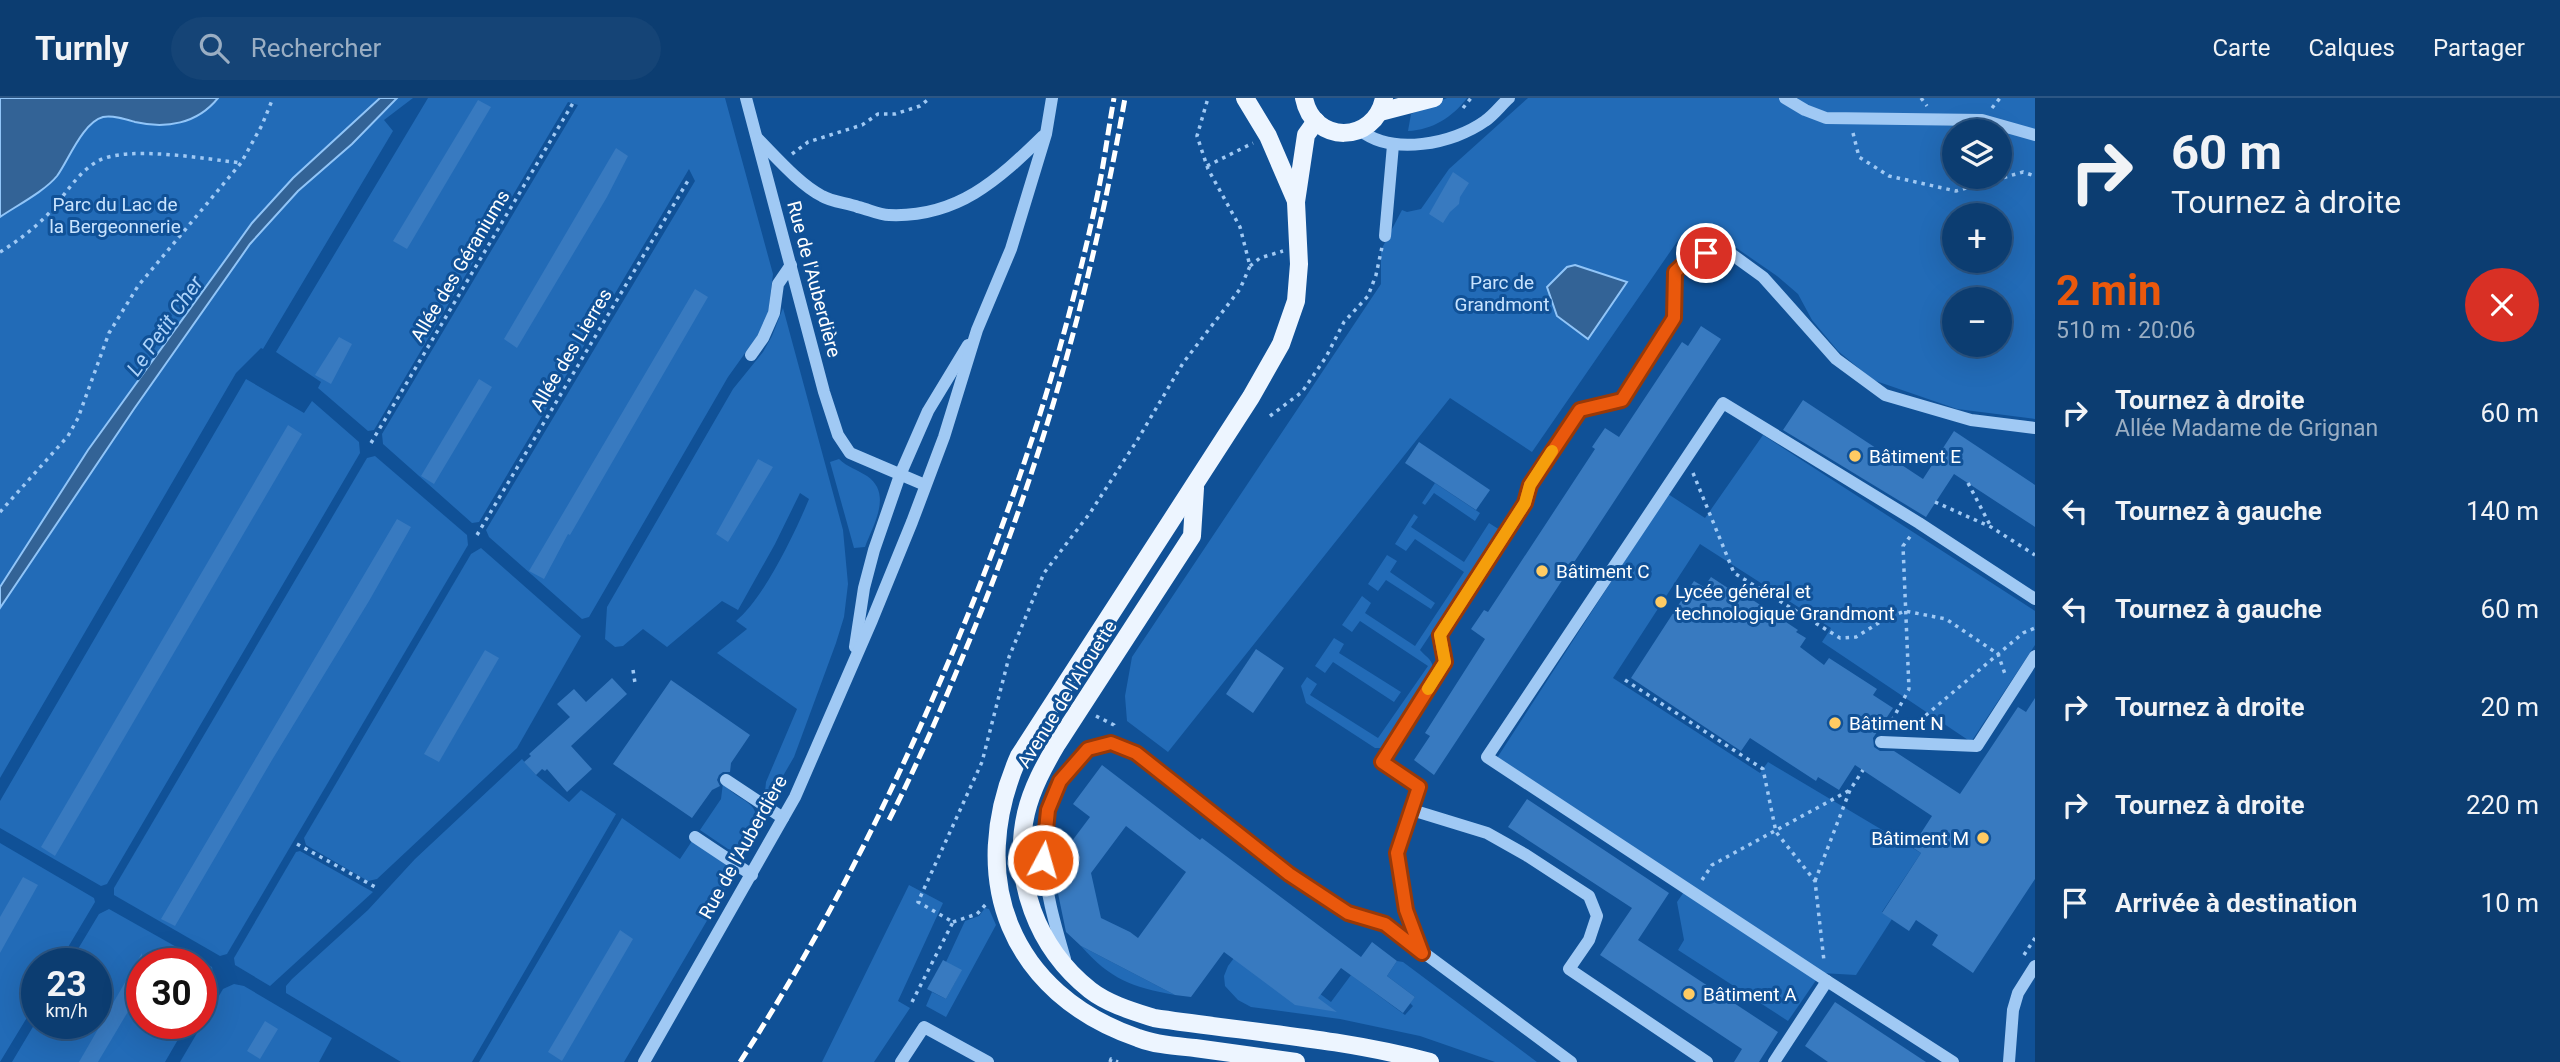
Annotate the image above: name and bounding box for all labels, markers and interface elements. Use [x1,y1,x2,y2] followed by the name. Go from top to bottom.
[171,17,661,80] search box
[35,29,129,68] text: Turnly
[195,29,233,67] icon: search
[251,33,381,63] text: Rechercher
[2212,34,2270,62] text: Carte
[2308,34,2395,62] text: Calques
[2433,34,2525,62] text: Partager
[1942,119,2012,357] map controls
[1942,119,2012,189] button: layers
[2171,124,2282,181] text: 60 m
[2056,126,2147,217] icon: right
[2171,183,2401,221] text: Tournez à droite
[406,186,514,346] street label: Allée des Géraniums
[49,193,181,238] park label: Parc du Lac de la Bergeonnerie
[782,198,846,360] street label: Rue de l'Auberdière
[1942,203,2012,273] button: +
[1676,223,1736,283] pin
[1687,234,1725,272] icon: arrive
[2056,266,2162,315] text: 2 min
[2465,268,2539,342] button: close
[122,271,209,380] water label: Le Petit Cher
[1455,271,1549,316] park label: Parc de Grandmont
[525,284,617,416] street label: Allée des Lierres
[1942,287,2012,357] button: −
[2056,317,2195,344] text: 510 m · 20:06
[2115,385,2305,415] text: Tournez à droite
[2056,394,2094,432] icon: right
[2481,398,2539,428] text: 60 m
[2115,415,2378,442] text: Allée Madame de Grignan
[1869,445,1961,468] place label: Bâtiment E
[1847,448,1863,464] marker: Bâtiment E
[2056,492,2094,530] icon: left
[2115,496,2322,526] text: Tournez à gauche
[2466,496,2539,526] text: 140 m
[1556,560,1650,583] place label: Bâtiment C
[1534,563,1550,579] marker: Bâtiment C
[1675,580,1895,625] place label: Lycée général et technologique Grandmont
[2056,590,2094,628] icon: left
[1653,594,1669,610] marker: Lycée général et technologique Grandmont
[2115,594,2322,624] text: Tournez à gauche
[2481,594,2539,624] text: 60 m
[1012,616,1122,772] street label: Avenue de l'Alouette
[2056,688,2094,726] icon: right
[2115,692,2305,722] text: Tournez à droite
[2481,692,2539,722] text: 20 m
[1849,712,1944,735] place label: Bâtiment N
[1827,715,1843,731] marker: Bâtiment N
[694,771,792,923] street label: Rue de l'Auberdière
[2056,786,2094,824] icon: right
[2115,790,2305,820] text: Tournez à droite
[2466,790,2539,820] text: 220 m
[1006,823,1080,897] position arrow
[1871,827,1969,850] place label: Bâtiment M
[1975,830,1991,846] marker: Bâtiment M
[2056,884,2094,922] icon: arrive
[2115,888,2357,918] text: Arrivée à destination
[2481,888,2539,918] text: 10 m
[126,948,217,1039] speed limit sign: 30
[46,964,87,1005] text: 23
[1703,983,1797,1006] place label: Bâtiment A
[1681,986,1697,1002] marker: Bâtiment A
[45,1000,88,1021] text: km/h

